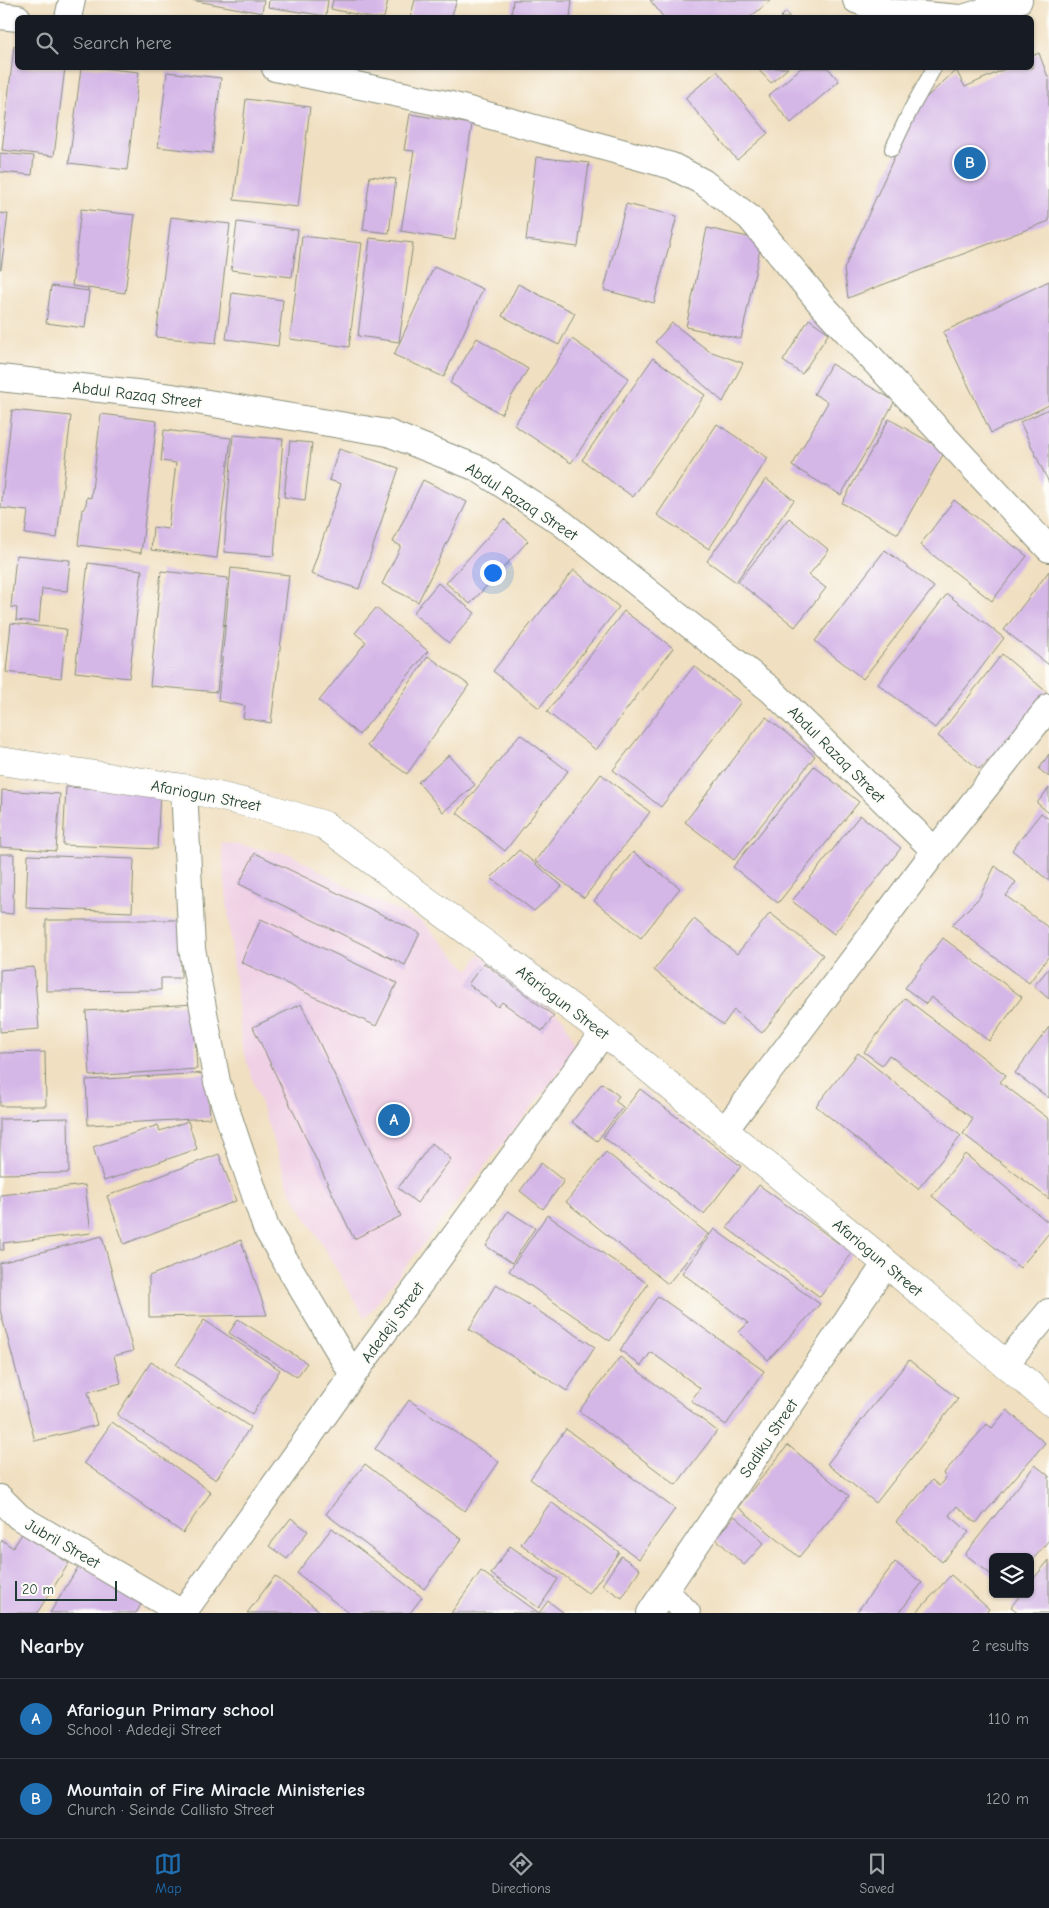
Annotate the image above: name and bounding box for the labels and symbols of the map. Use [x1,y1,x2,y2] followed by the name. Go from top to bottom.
[954,144,986,182] pin: B
[71,378,203,412] street label: Abdul Razaq Street
[462,459,581,545] street label: Abdul Razaq Street
[480,560,506,586] your location
[784,703,889,807] street label: Abdul Razaq Street
[150,777,262,815] street label: Afariogun Street
[513,962,613,1044] street label: Afariogun Street
[378,1101,410,1139] pin: A
[829,1215,926,1301] street label: Afariogun Street
[358,1278,428,1366] street label: Adedeji Street
[736,1396,802,1481] street label: Sadiku Street
[22,1515,103,1573] street label: Jubril Street
[15,1578,118,1601] scale bar

